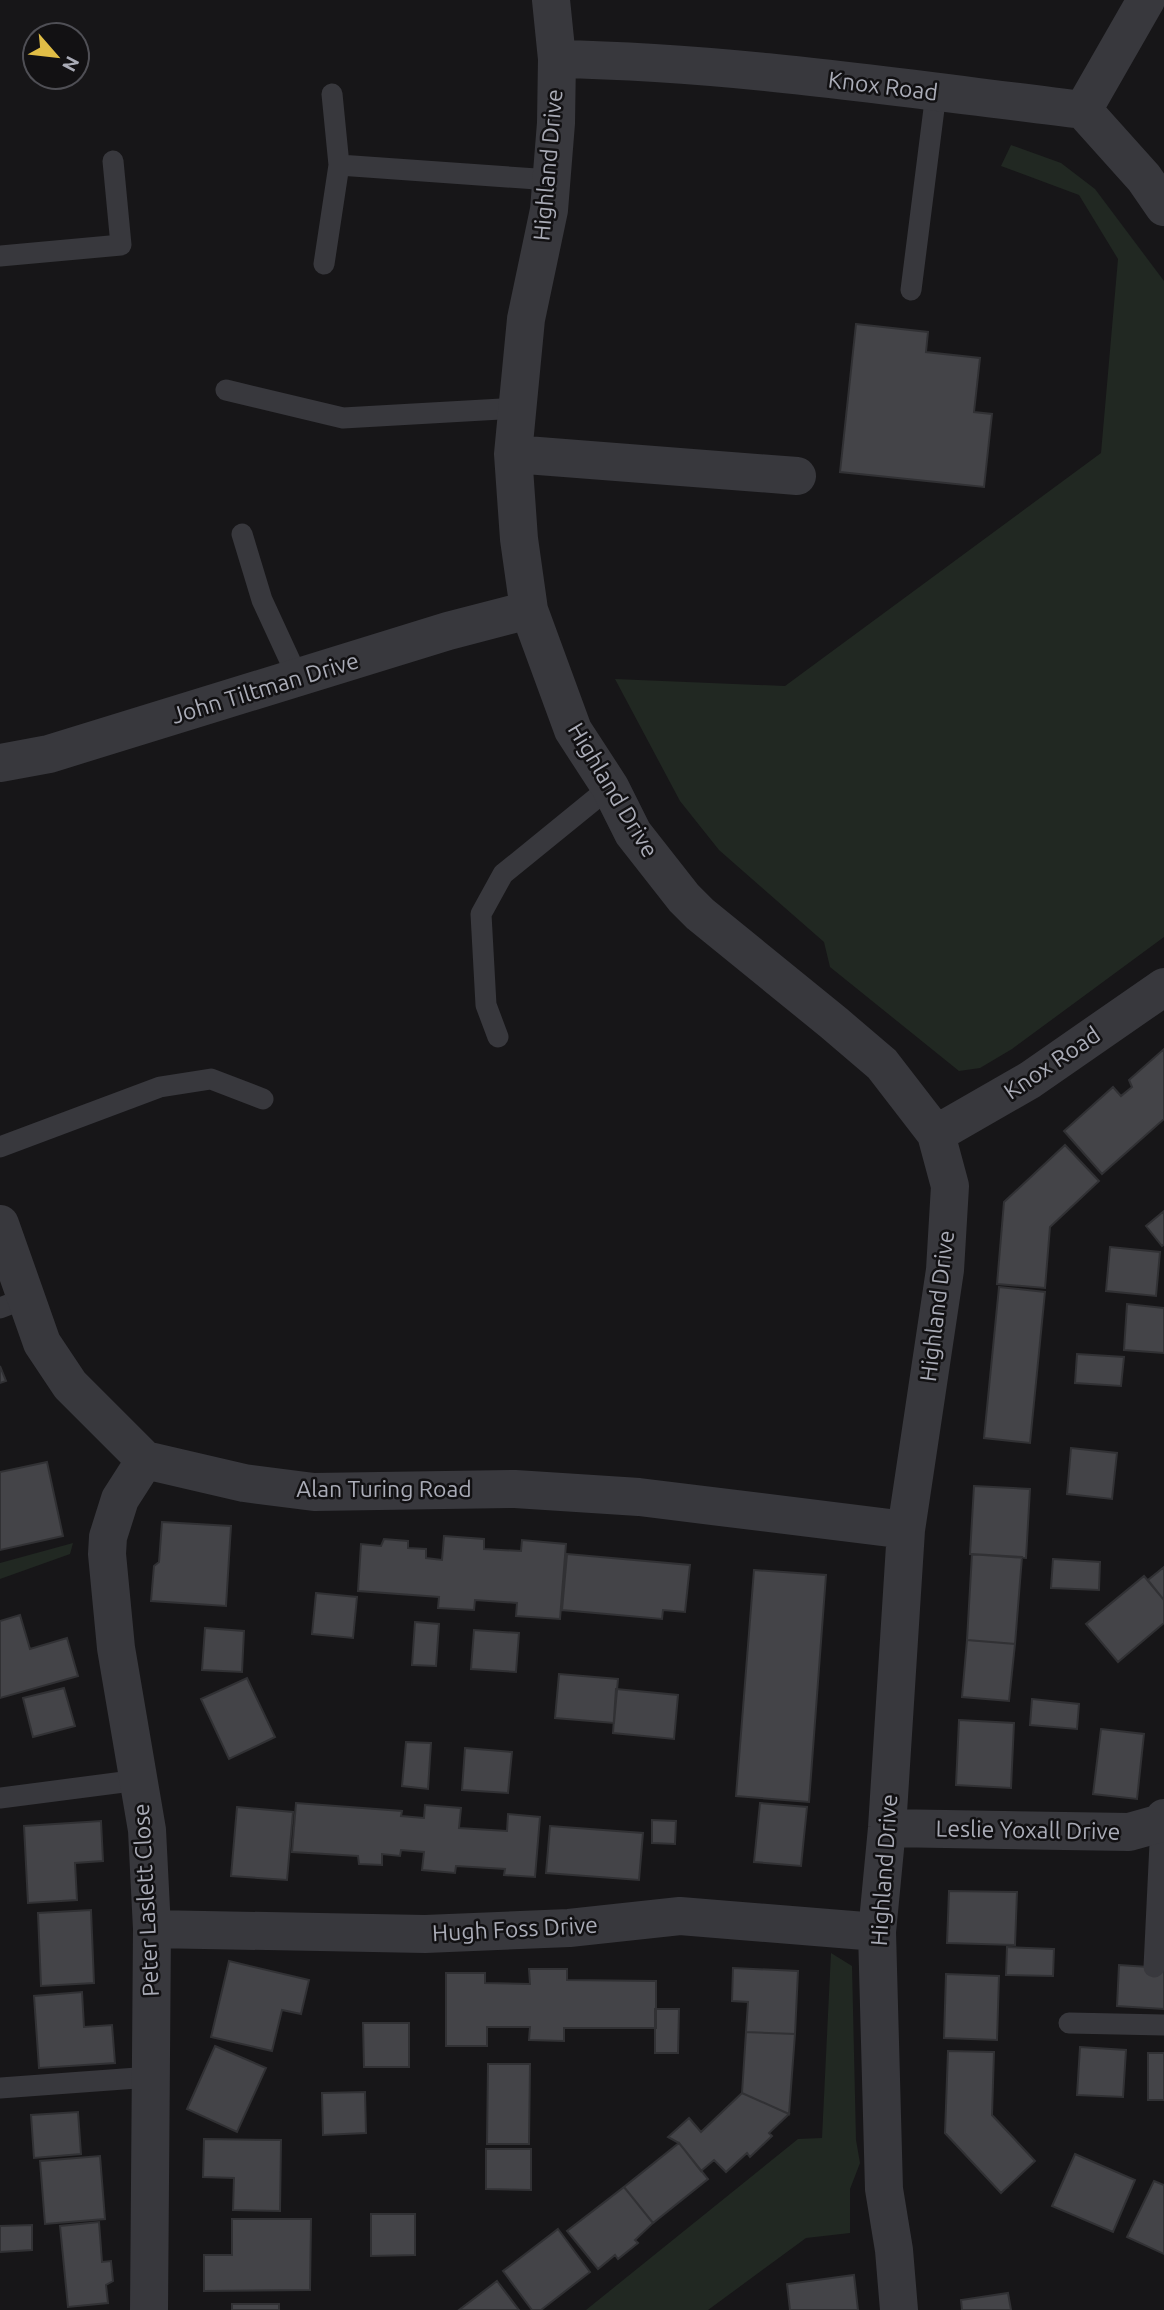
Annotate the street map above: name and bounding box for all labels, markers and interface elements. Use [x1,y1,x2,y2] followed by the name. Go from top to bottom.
[21,21,91,91] north arrow
[58,53,84,75] text: N
[827,66,939,105] street label: Knox Road
[528,88,567,242] street label: Highland Drive
[168,647,362,728] street label: John Tiltman Drive
[564,718,663,861] street label: Highland Drive
[999,1021,1104,1104] street label: Knox Road
[915,1229,958,1383] street label: Highland Drive
[296,1476,472,1501] street label: Alan Turing Road
[866,1793,901,1947] street label: Highland Drive
[128,1803,163,1997] street label: Peter Laslett Close
[936,1815,1120,1844] street label: Leslie Yoxall Drive
[431,1912,598,1945] street label: Hugh Foss Drive

